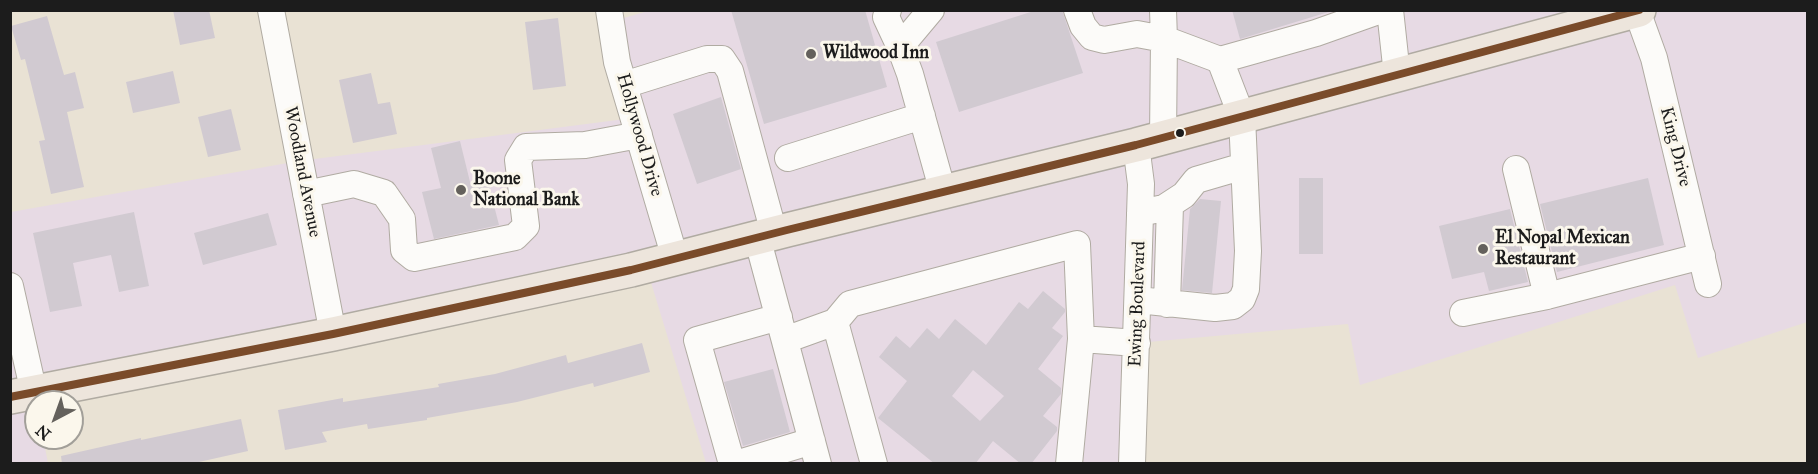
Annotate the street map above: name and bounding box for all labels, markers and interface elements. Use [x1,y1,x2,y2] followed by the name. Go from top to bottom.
[823,43,929,65] place label: Wildwood Inn
[804,47,818,61] marker: Wildwood Inn
[611,71,667,199] street label: Hollywood Drive
[279,105,325,239] street label: Woodland Avenue
[1655,105,1695,189] street label: King Drive
[1174,127,1186,139] unlabelled marker
[473,169,580,212] place label: Boone National Bank
[454,183,468,197] marker: Boone National Bank
[1495,228,1630,270] place label: El Nopal Mexican Restaurant
[1125,241,1151,367] street label: Ewing Boulevard
[1476,242,1490,256] marker: El Nopal Mexican Restaurant
[24,390,84,450] north arrow
[32,421,55,444] text: N

